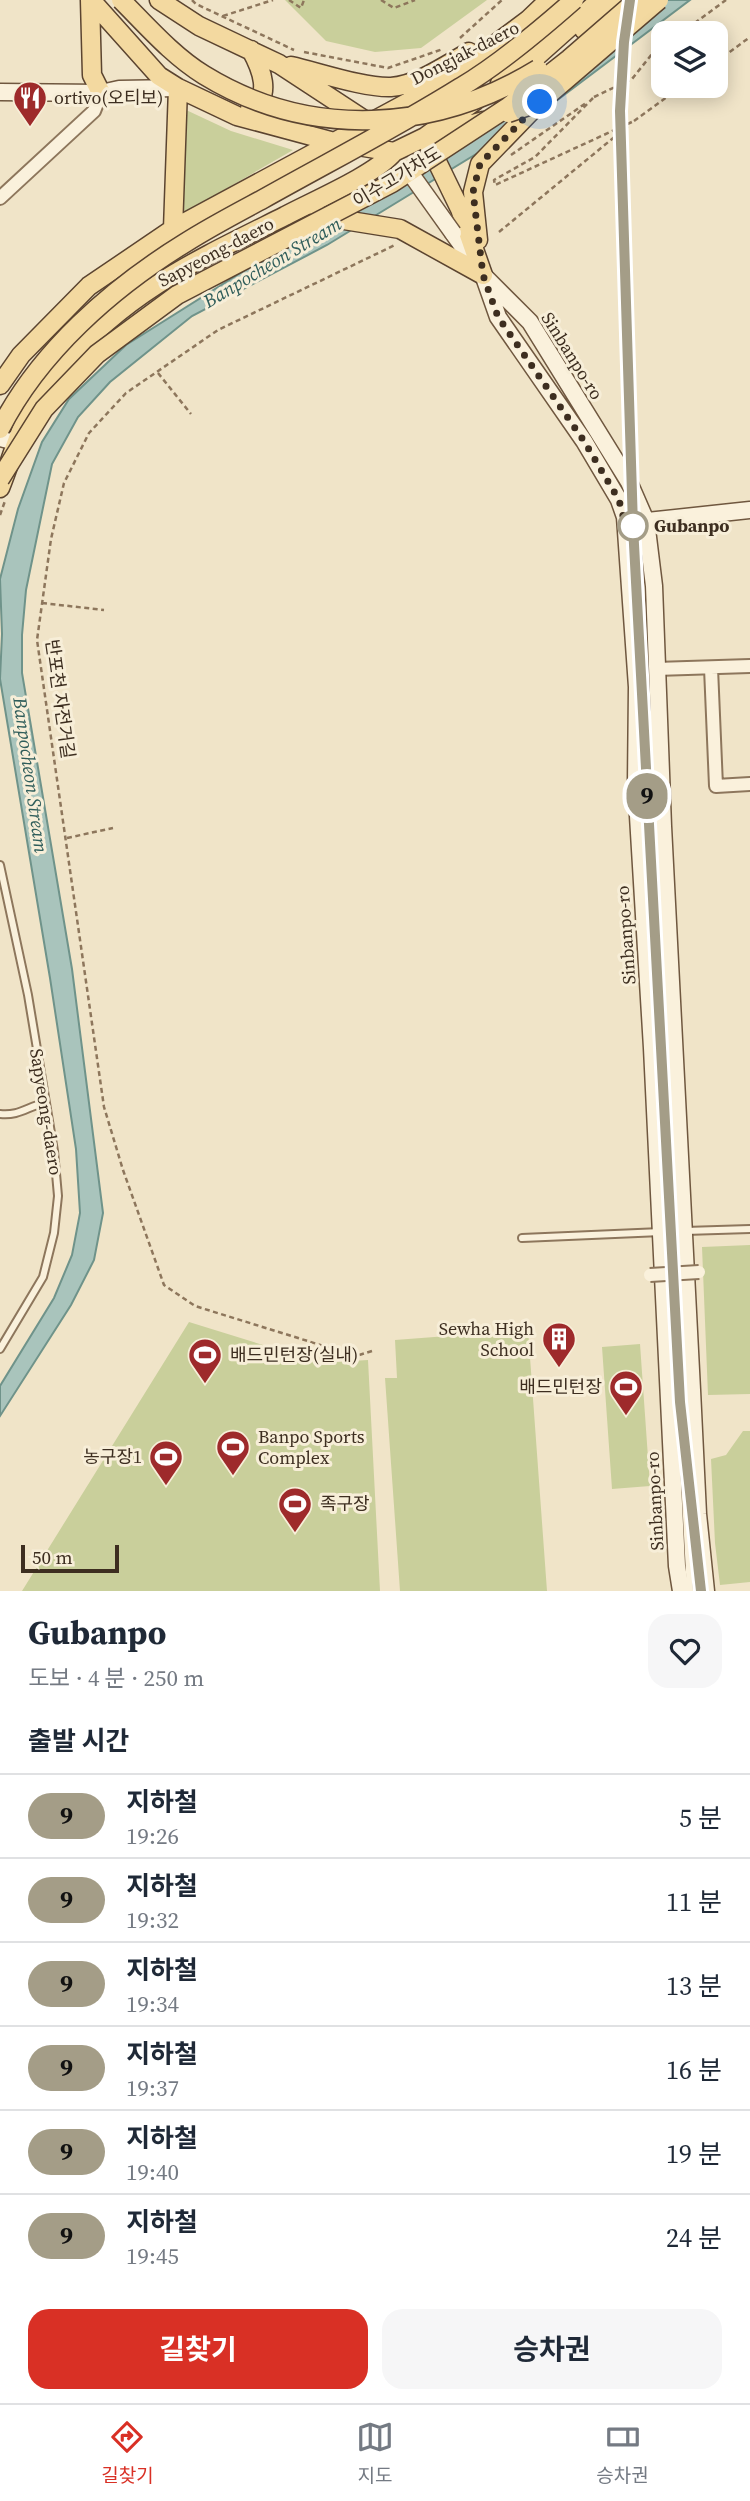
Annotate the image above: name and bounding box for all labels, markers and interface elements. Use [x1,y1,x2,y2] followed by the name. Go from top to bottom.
[406,14,523,91] street label: Dongjak-daero
[651,21,728,98] map controls
[651,21,728,98] button: layers
[11,79,49,128] restaurant icon: ortivo(오티보)
[522,84,557,119] your location
[54,85,163,110] place label: ortivo(오티보)
[348,140,446,213] street label: 이수고가차도
[153,210,278,293] street label: Sapyeong-daero
[197,210,346,314] water label: Banpocheon Stream
[536,307,609,404] street label: Sinbanpo-ro
[618,511,648,541] marker: Gubanpo
[654,513,729,538] place label: Gubanpo
[40,638,81,760] street label: 반포천 자전거길
[7,695,55,855] water label: Banpocheon Stream
[624,773,670,819] line badge: 9
[640,779,654,812] text: 9
[610,885,641,985] street label: Sinbanpo-ro
[24,1047,69,1177] street label: Sapyeong-daero
[439,1316,534,1362] place label: Sewha High School
[540,1320,578,1369] building icon: Sewha High School
[186,1336,224,1385] sports icon: 배드민턴장(실내)
[230,1342,358,1367] place label: 배드민턴장(실내)
[607,1368,645,1417] sports icon: 배드민턴장
[519,1374,602,1399] place label: 배드민턴장
[258,1424,365,1470] place label: Banpo Sports Complex
[214,1428,252,1477] sports icon: Banpo Sports Complex
[147,1438,185,1487] sports icon: 농구장1
[83,1444,142,1469] place label: 농구장1
[639,1451,670,1551] street label: Sinbanpo-ro
[276,1485,314,1534] sports icon: 족구장
[320,1491,370,1516] place label: 족구장
[21,1542,119,1574] scale bar
[32,1544,73,1570] text: 50 m
[28,1610,166,1655] text: Gubanpo
[648,1614,722,1688] button: heart
[28,1662,204,1694] text: 도보 · 4 분 · 250 m
[28,1723,129,1759] text: 출발 시간
[126,1784,198,1820] text: 지하철
[60,1799,73,1832] text: 9
[679,1800,722,1836] text: 5 분
[126,1820,179,1852] text: 19:26
[126,1868,198,1904] text: 지하철
[60,1883,73,1916] text: 9
[666,1884,722,1920] text: 11 분
[126,1904,179,1936] text: 19:32
[126,1952,198,1988] text: 지하철
[60,1967,73,2000] text: 9
[666,1968,722,2004] text: 13 분
[126,1988,179,2020] text: 19:34
[126,2036,198,2072] text: 지하철
[60,2051,73,2084] text: 9
[666,2052,722,2088] text: 16 분
[126,2072,179,2104] text: 19:37
[126,2120,198,2156] text: 지하철
[60,2135,73,2168] text: 9
[666,2136,722,2172] text: 19 분
[126,2156,179,2188] text: 19:40
[126,2204,198,2240] text: 지하철
[60,2219,73,2252] text: 9
[666,2220,722,2256] text: 24 분
[126,2240,179,2272] text: 19:45
[28,2309,368,2389] button: 길찾기
[382,2309,722,2389] button: 승차권
[101,2418,154,2488] tab: 길찾기
[356,2418,394,2488] tab: 지도
[596,2418,649,2488] tab: 승차권

